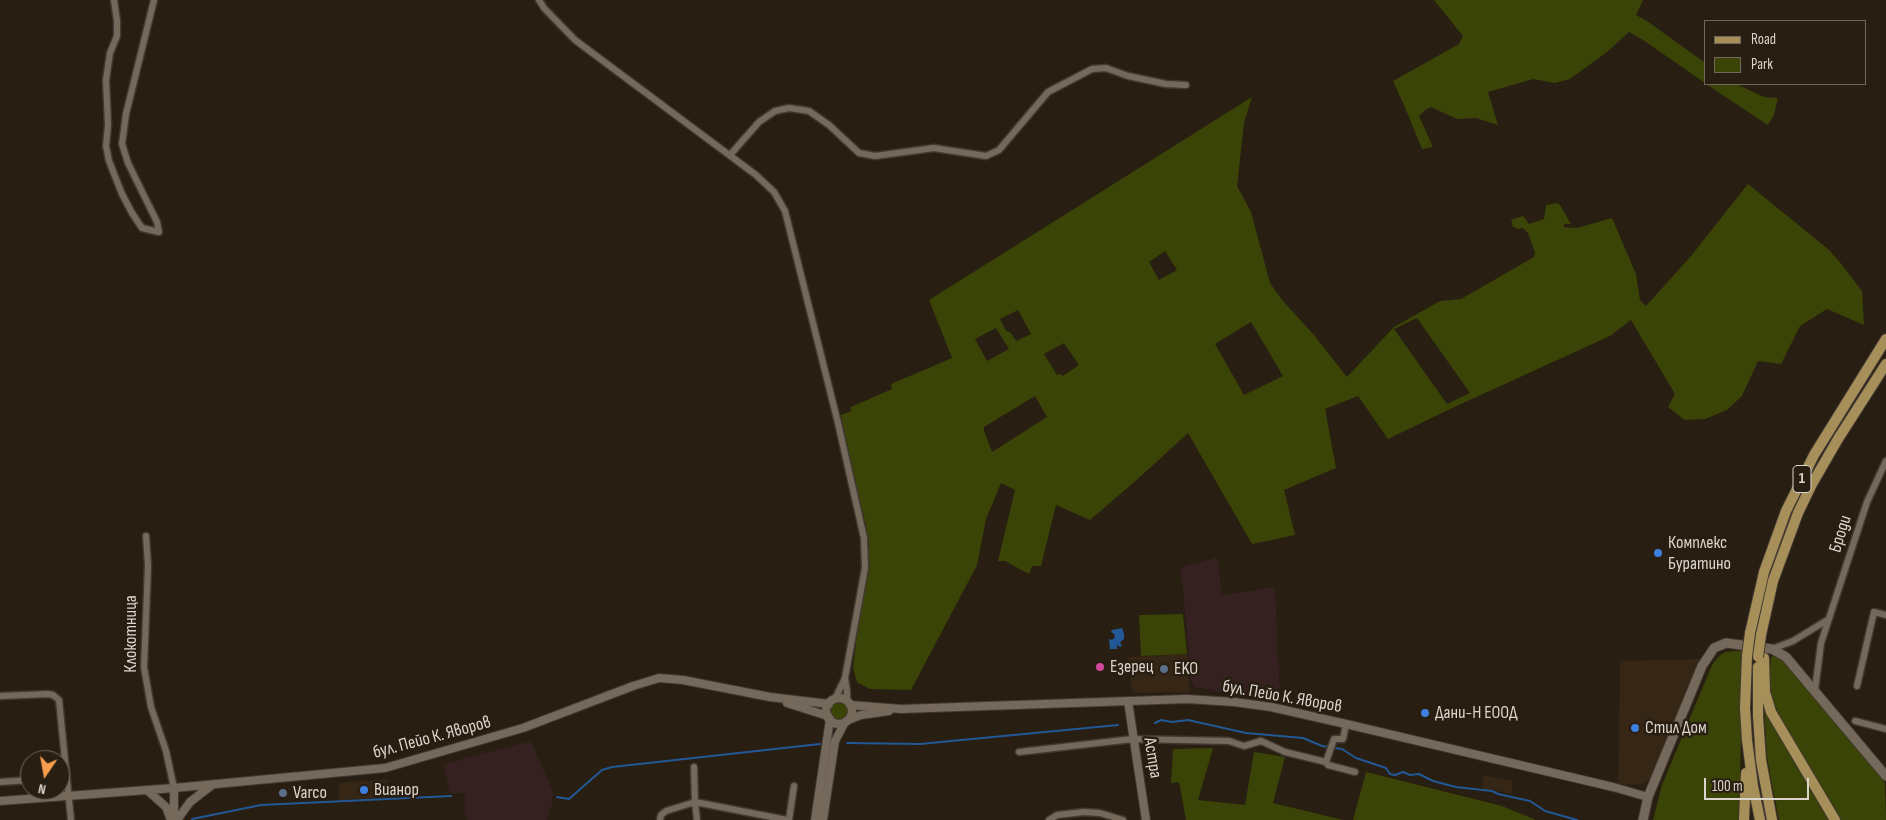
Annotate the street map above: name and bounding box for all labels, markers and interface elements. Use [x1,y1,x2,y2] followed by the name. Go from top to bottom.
[1704,20,1866,85] legend
[1751,30,1776,49] text: Road
[1751,55,1773,74] text: Park
[1793,466,1811,492] road number: 1
[1825,513,1857,555] street label: Броди
[1668,532,1731,574] place label: Комплекс Буратино
[1652,547,1664,559] marker: Комплекс Буратино
[120,595,142,673] street label: Клокотница
[1110,656,1153,678] place label: Езерец
[1174,658,1198,680] place label: EKO
[1094,661,1106,673] marker: Езерец
[1158,663,1170,675] marker: EKO
[1221,676,1343,718] street label: бул. Пейо К. Яворов
[1435,702,1518,724] place label: Дани-Н ЕООД
[1419,707,1431,719] marker: Дани-Н ЕООД
[371,712,493,764] street label: бул. Пейо К. Яворов
[1645,717,1707,739] place label: Стил Дом
[1629,722,1641,734] marker: Стил Дом
[1138,736,1166,780] street label: Астра
[20,750,70,800] north arrow
[1706,768,1811,800] scale bar
[1712,777,1743,796] text: 100 m
[374,779,419,801] place label: Вианор
[37,780,47,798] text: N
[293,782,327,804] place label: Varco
[358,784,370,796] marker: Вианор
[277,787,289,799] marker: Varco

